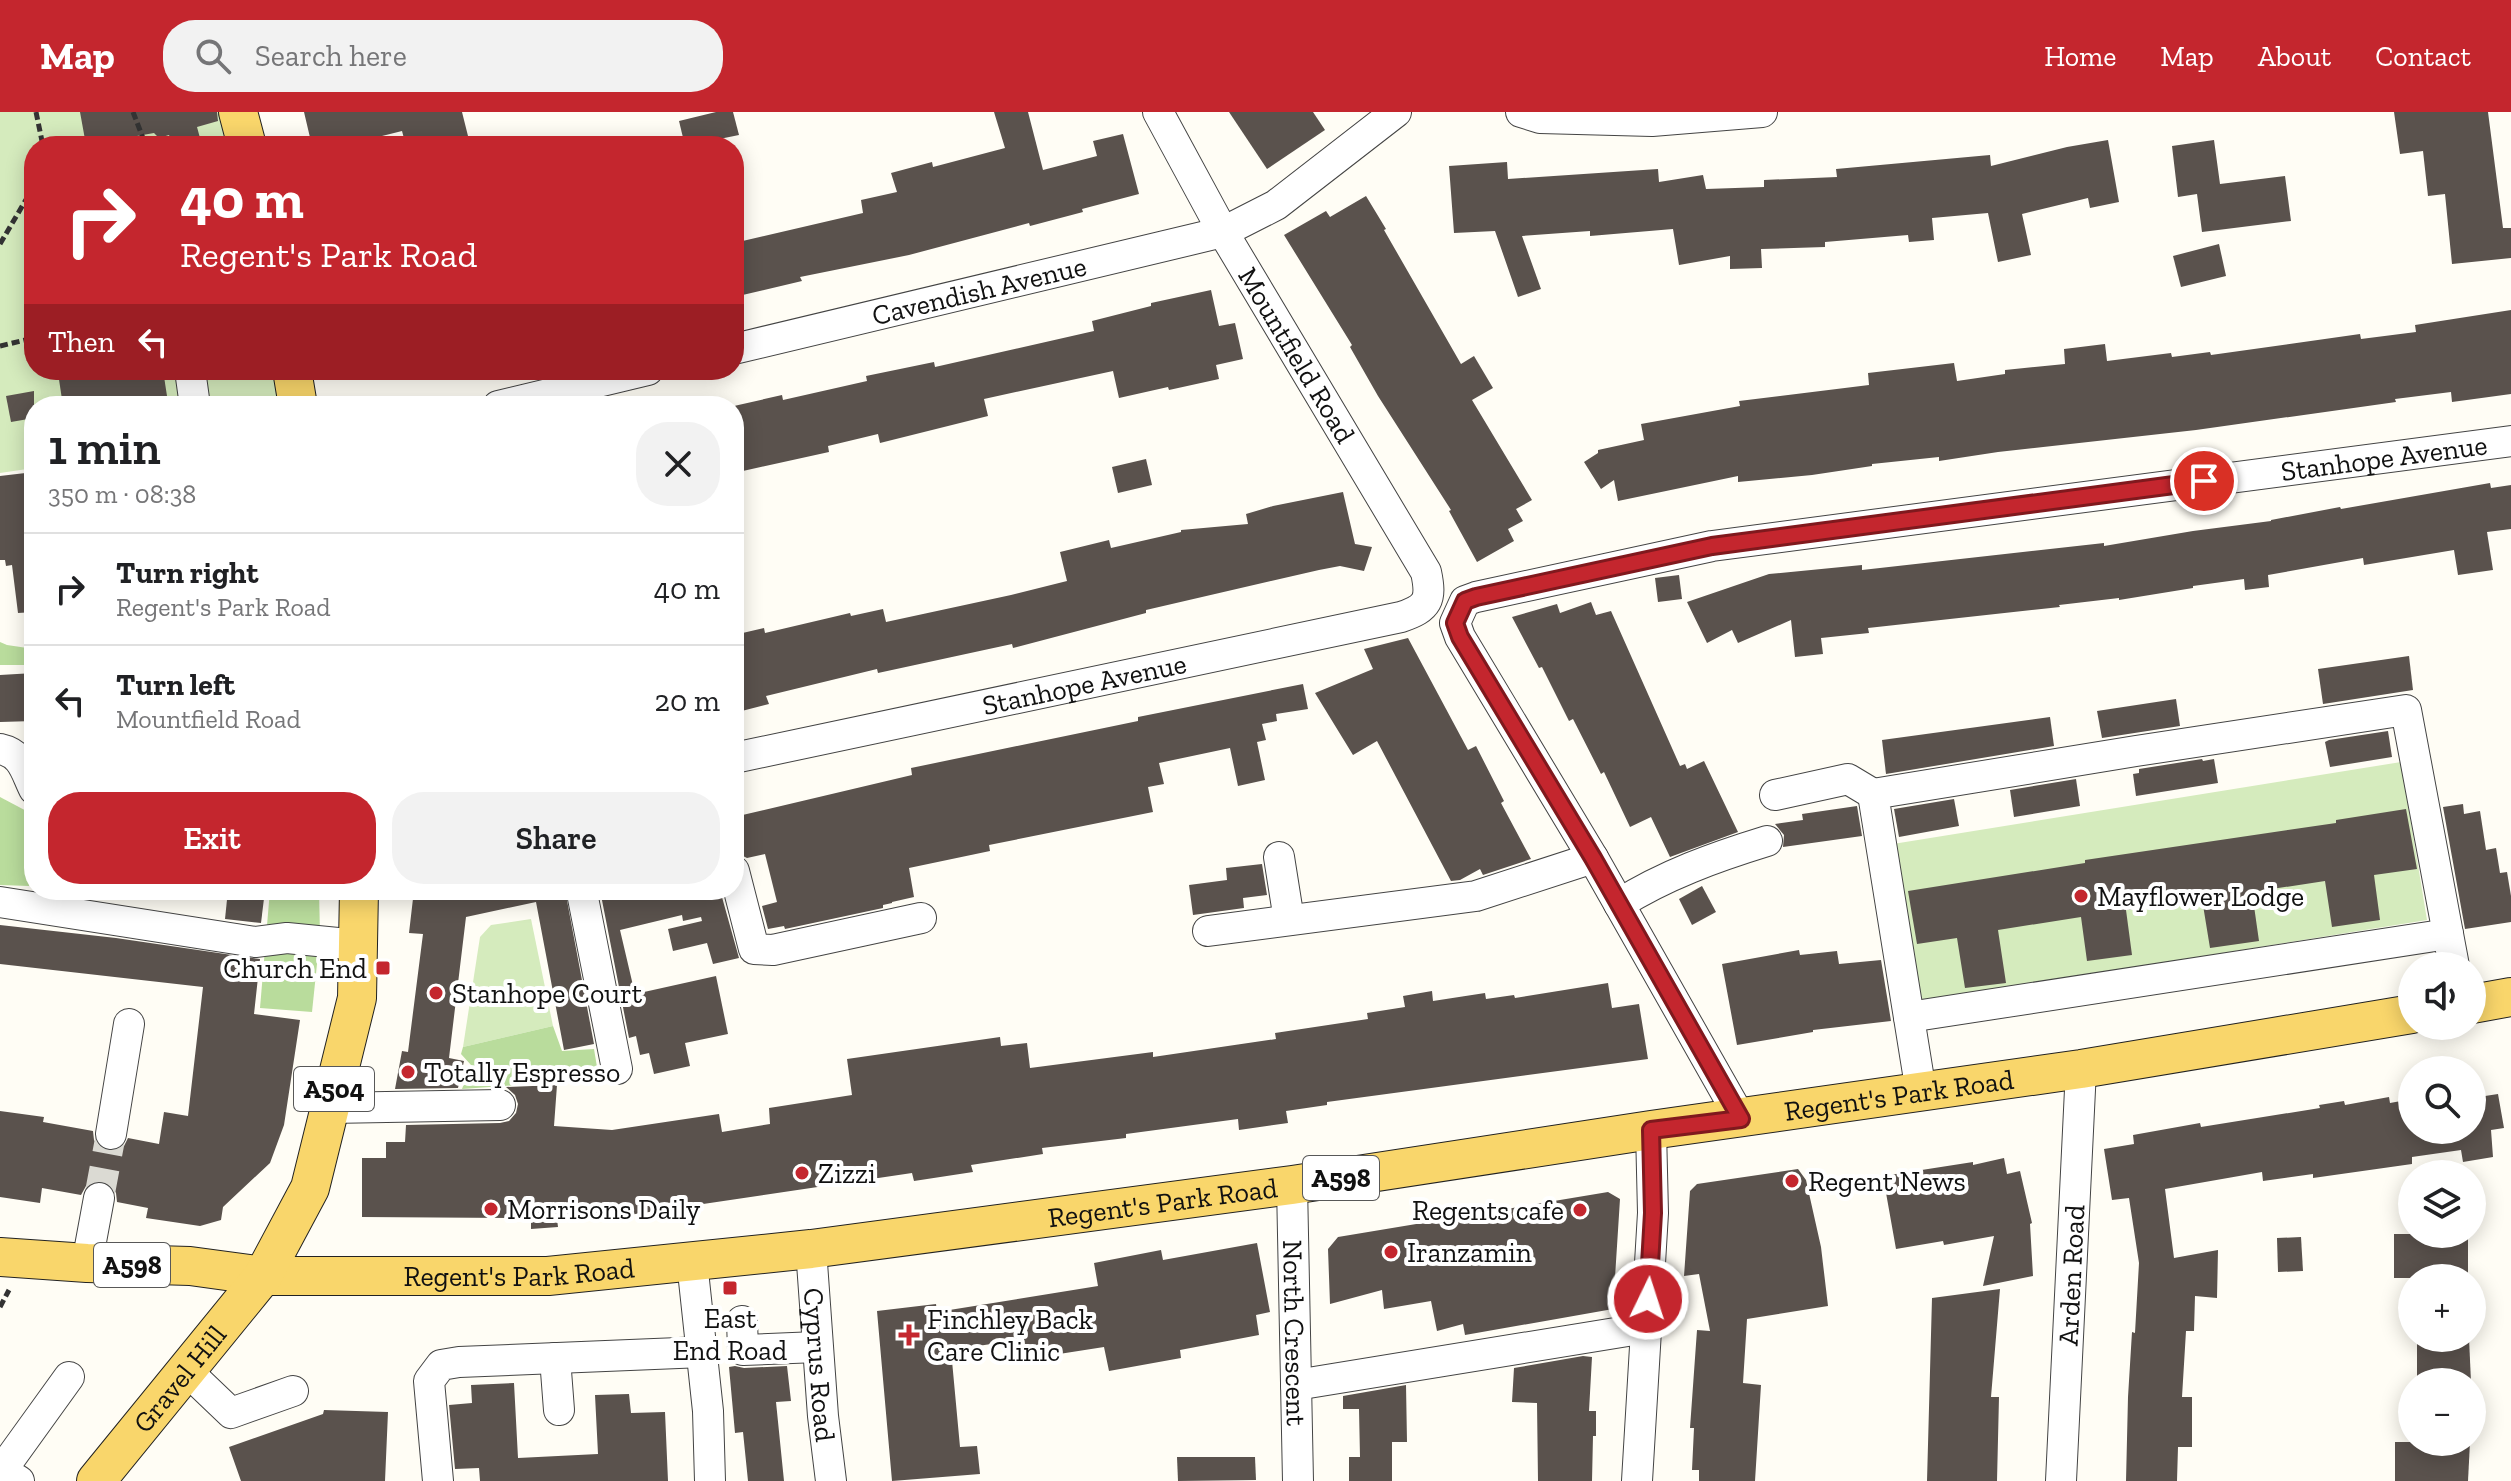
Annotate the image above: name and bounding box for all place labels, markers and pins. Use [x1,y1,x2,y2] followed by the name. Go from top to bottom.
[2170,447,2238,515] pin
[2097,880,2304,913] place label: Mayflower Lodge
[2072,887,2090,905] marker: Mayflower Lodge
[223,952,367,985] place label: Church End
[374,959,392,977] marker: Church End
[452,977,643,1010] place label: Stanhope Court
[427,984,445,1002] marker: Stanhope Court
[424,1056,620,1089] place label: Totally Espresso
[399,1063,417,1081] marker: Totally Espresso
[818,1157,876,1190] place label: Zizzi
[793,1164,811,1182] marker: Zizzi
[1808,1165,1966,1198] place label: Regent News
[1783,1172,1801,1190] marker: Regent News
[507,1193,701,1226] place label: Morrisons Daily
[1412,1194,1564,1227] place label: Regents cafe
[482,1200,500,1218] marker: Morrisons Daily
[1571,1201,1589,1219] marker: Regents cafe
[1407,1236,1532,1269] place label: Iranzamin
[1382,1243,1400,1261] marker: Iranzamin
[721,1279,739,1297] marker: East End Road
[673,1302,787,1367] place label: East End Road
[927,1303,1094,1368] place label: Finchley Back Care Clinic
[898,1324,920,1346] marker: Finchley Back Care Clinic

